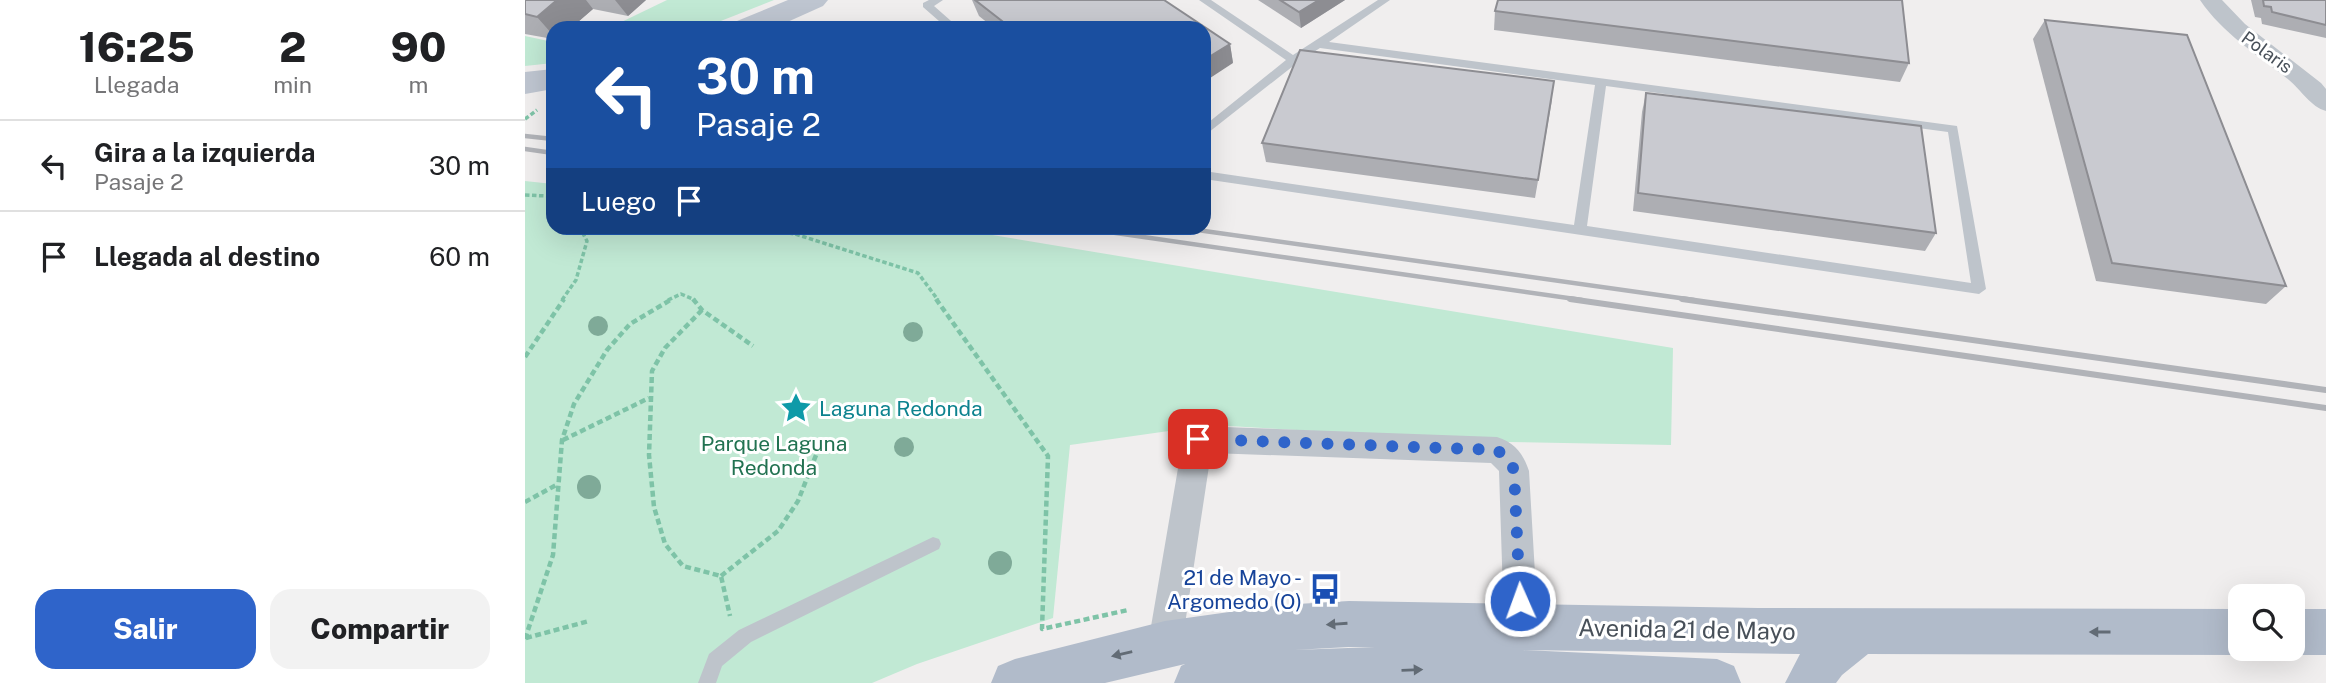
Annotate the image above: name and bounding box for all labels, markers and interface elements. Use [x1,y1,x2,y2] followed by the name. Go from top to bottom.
[78,22,195,71] text: 16:25
[279,22,306,71] text: 2
[391,22,447,71] text: 90
[2238,27,2296,77] street label: Polaris
[696,47,815,105] text: 30 m
[581,49,672,140] icon: left
[94,71,179,98] text: Llegada
[273,71,312,98] text: min
[409,71,429,98] text: m
[696,106,821,143] text: Pasaje 2
[94,137,316,168] text: Gira a la izquierda
[35,147,73,185] icon: left
[429,150,490,181] text: 30 m
[94,168,184,195] text: Pasaje 2
[670,182,708,220] icon: arrive
[581,186,656,217] text: Luego
[35,238,73,276] icon: arrive
[94,241,320,272] text: Llegada al destino
[429,241,490,272] text: 60 m
[779,391,813,425] place icon: Laguna Redonda
[819,396,983,421] place label: Laguna Redonda
[1168,409,1228,469] pin
[1179,420,1217,458] icon: arrive
[701,431,847,480] park label: Parque Laguna Redonda
[1483,564,1557,638] position arrow
[1167,565,1302,614] place label: 21 de Mayo - Argomedo (O)
[1308,572,1342,606] bus stop icon: 21 de Mayo - Argomedo (O)
[2228,584,2305,661] map controls
[2228,584,2305,661] button: search
[35,589,256,669] button: Salir
[270,589,490,669] button: Compartir
[1578,613,1796,645] street label: Avenida 21 de Mayo
[1326,619,1348,630] one-way arrow
[2089,626,2111,638] one-way arrow
[1111,648,1133,659] one-way arrow
[1402,664,1424,676] one-way arrow

